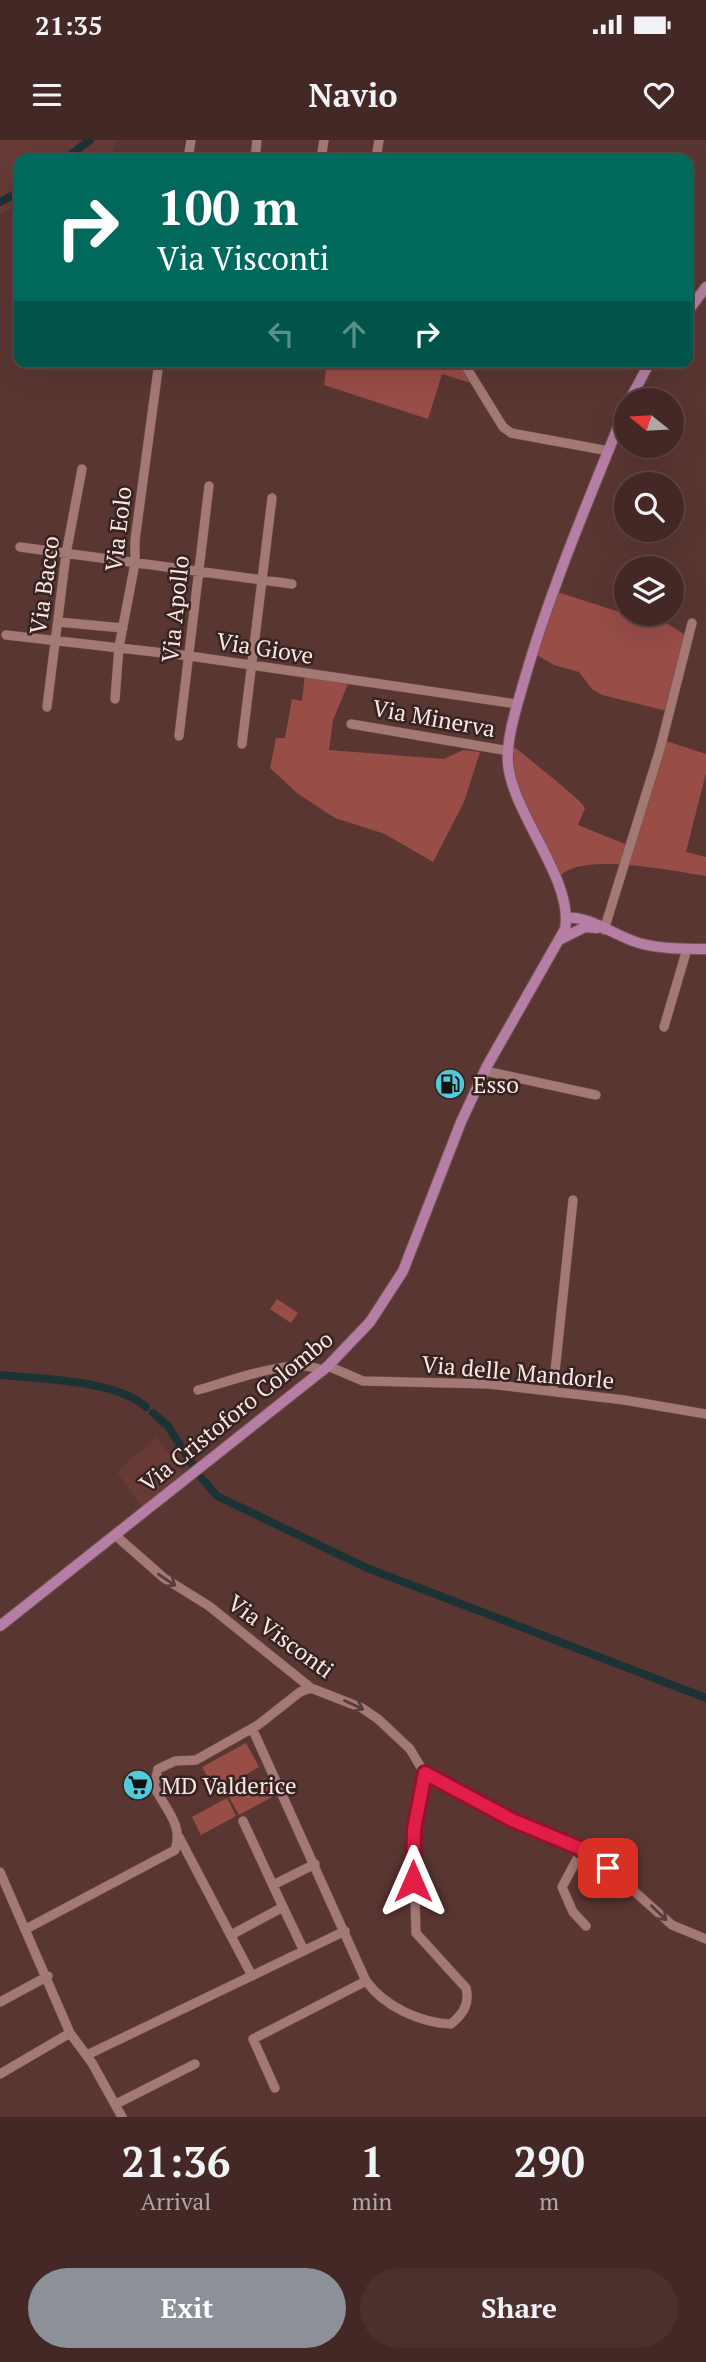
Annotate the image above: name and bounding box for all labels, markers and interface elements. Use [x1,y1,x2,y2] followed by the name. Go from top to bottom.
[35,8,103,42] text: 21:35
[309,74,397,116] text: Navio
[28,76,66,114] icon: menu
[640,76,678,114] icon: heart
[157,174,299,239] text: 100 m
[42,182,133,273] icon: right
[157,237,329,279] text: Via Visconti
[262,315,300,353] icon: left
[335,315,373,353] icon: ahead
[408,315,446,353] icon: right
[614,388,684,458] north arrow
[614,388,684,626] map controls
[614,472,684,542] button: search
[97,485,139,573] street label: Via Eolo
[22,534,66,636] street label: Via Bacco
[154,554,196,664] street label: Via Apollo
[614,556,684,626] button: layers
[214,625,316,671] street label: Via Giove
[370,692,498,744] street label: Via Minerva
[433,1067,467,1101] fuel station icon: Esso
[473,1069,519,1100] place label: Esso
[133,1323,339,1499] street label: Via Cristoforo Colombo
[420,1348,616,1396] street label: Via delle Mandorle
[157,1572,176,1587] one-way arrow
[222,1587,340,1685] street label: Via Visconti
[343,1699,364,1713] one-way arrow
[121,1768,155,1802] supermarket icon: MD Valderice
[161,1770,297,1801] place label: MD Valderice
[578,1838,638,1898] pin
[376,1844,450,1918] position arrow
[589,1849,627,1887] icon: arrive
[650,1905,667,1922] one-way arrow
[121,2133,231,2189] text: 21:36
[360,2133,384,2189] text: 1
[514,2133,585,2189] text: 290
[141,2186,211,2217] text: Arrival
[352,2186,392,2217] text: min
[539,2186,559,2217] text: m
[28,2268,346,2348] button: Exit
[360,2268,678,2348] button: Share

